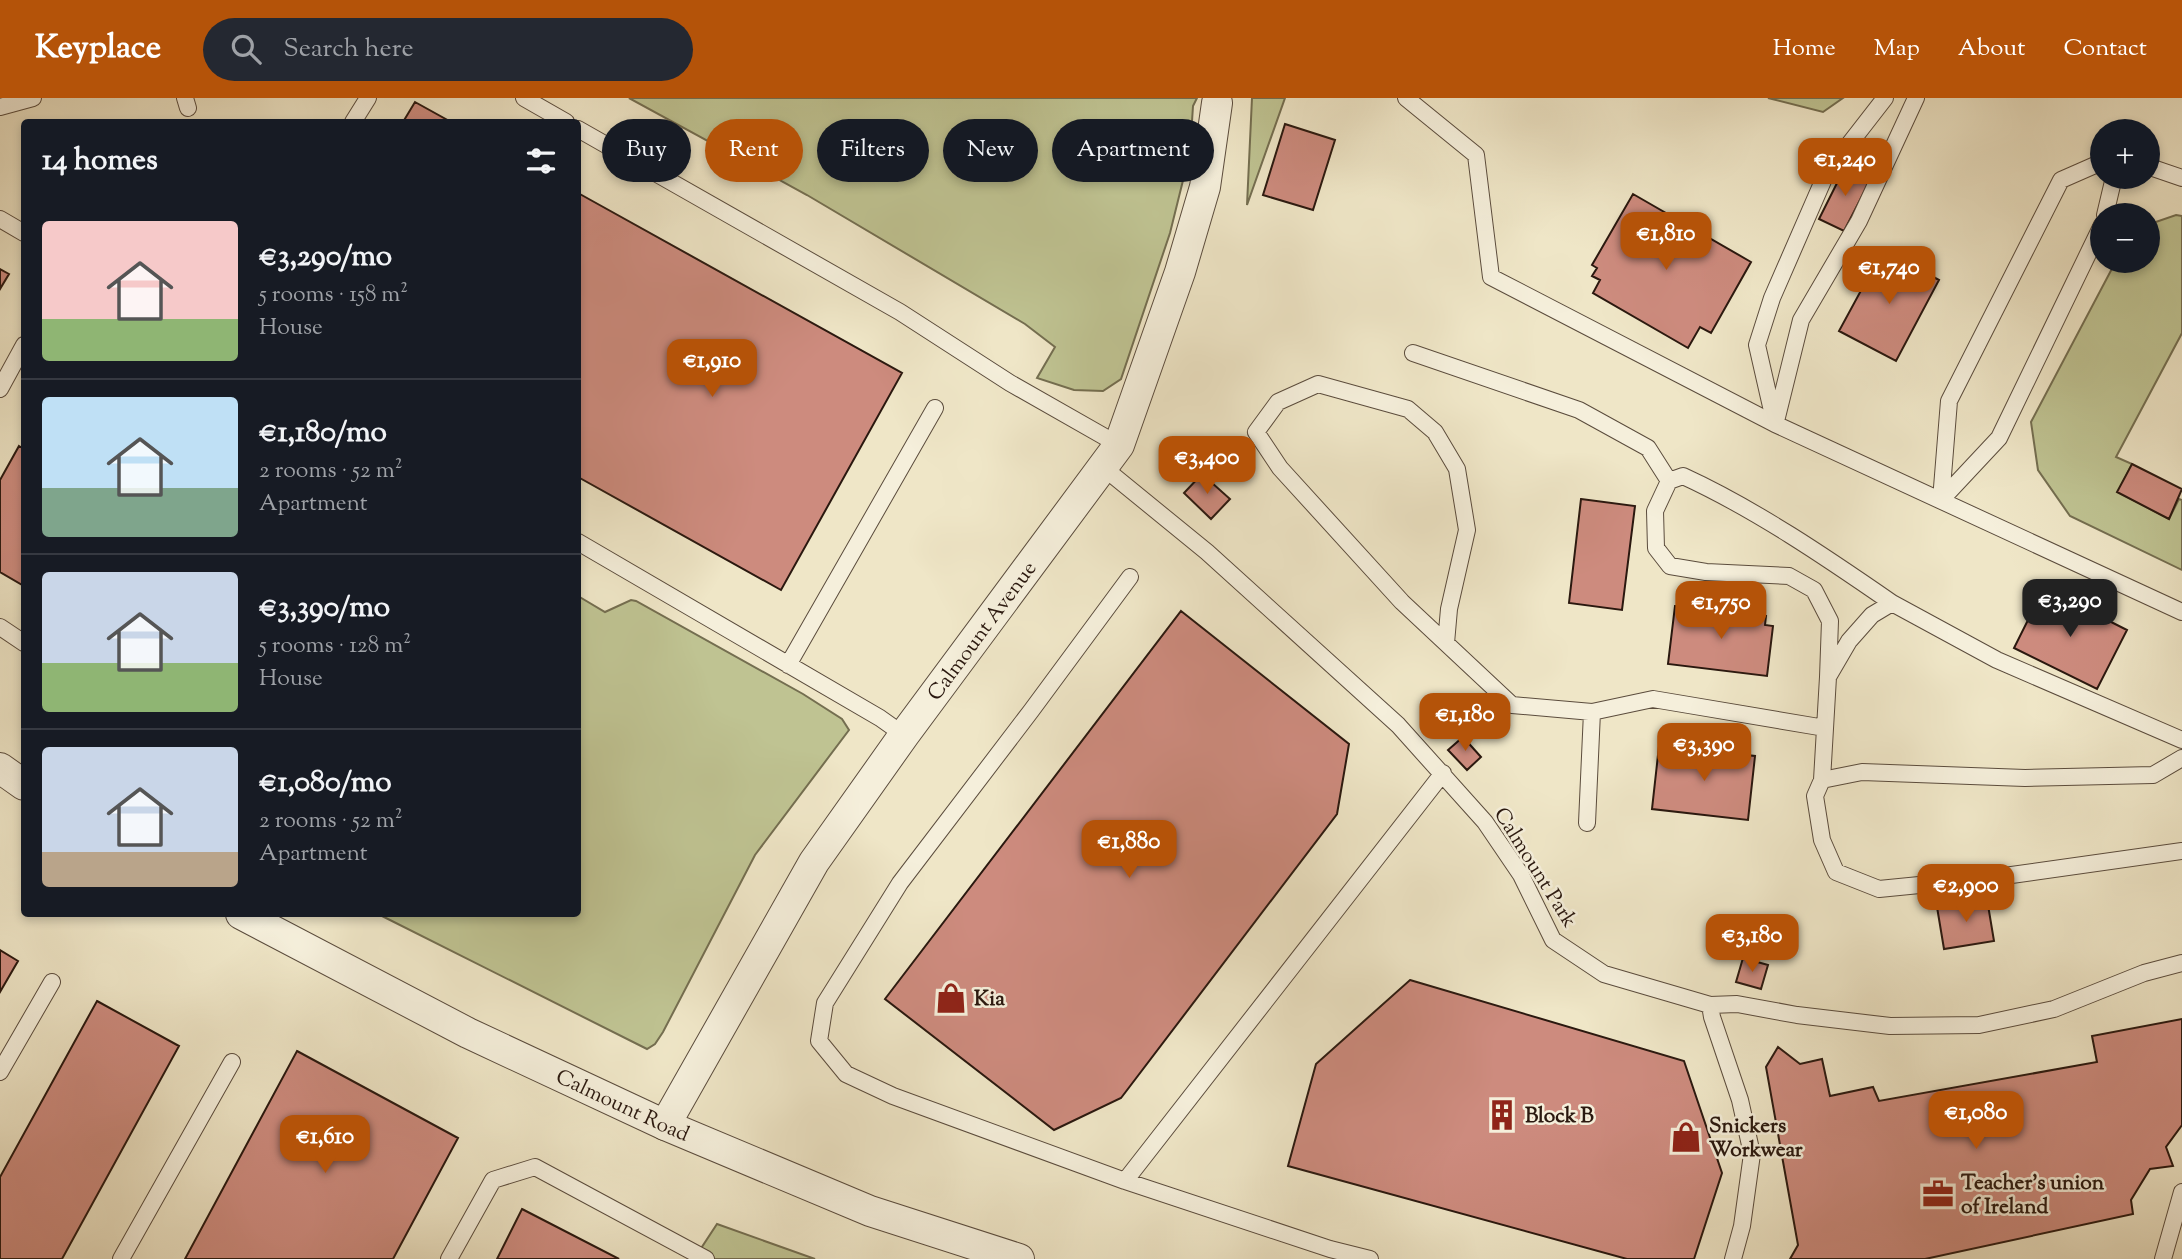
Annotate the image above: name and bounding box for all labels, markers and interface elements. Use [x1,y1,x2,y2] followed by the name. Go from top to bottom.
[203,18,693,81] search box
[35,25,161,73] text: Keyplace
[227,30,265,68] icon: search
[283,31,414,68] text: Search here
[1773,32,1836,66] text: Home
[1874,32,1920,66] text: Map
[1958,32,2025,66] text: About
[2063,32,2147,66] text: Contact
[602,119,691,182] chip: Buy
[705,119,803,182] chip: Rent
[817,119,929,182] chip: Filters
[943,119,1038,182] chip: New
[1052,119,1214,182] chip: Apartment
[2090,119,2160,273] map controls
[2090,119,2160,189] button: +
[1788,139,1902,198] pin: €1,240
[42,140,158,183] text: 14 homes
[522,142,560,180] icon: filters
[1814,144,1876,177] text: €1,240
[2090,203,2160,273] button: −
[1609,212,1723,272] pin: €1,810
[1637,218,1695,251] text: €1,810
[259,236,392,279] text: €3,290/mo
[1832,246,1946,306] pin: €1,740
[98,249,182,333] icon: home
[1858,252,1920,285] text: €1,740
[259,279,408,312] text: 5 rooms · 158 m²
[259,312,323,345] text: House
[655,340,769,399] pin: €1,910
[683,345,741,378] text: €1,910
[259,412,387,455] text: €1,180/mo
[98,425,182,509] icon: home
[1150,436,1264,496] pin: €3,400
[1175,442,1239,475] text: €3,400
[259,455,402,488] text: 2 rooms · 52 m²
[259,488,368,521] text: Apartment
[921,556,1045,708] street label: Calmount Avenue
[2013,580,2127,639] pin: €3,290
[1664,582,1778,641] pin: €1,750
[2038,585,2102,618] text: €3,290
[259,587,390,630] text: €3,390/mo
[1691,587,1751,620] text: €1,750
[98,600,182,684] icon: home
[259,630,411,663] text: 5 rooms · 128 m²
[259,663,323,696] text: House
[1408,694,1522,753] pin: €1,180
[1435,699,1495,732] text: €1,180
[1647,724,1761,783] pin: €3,390
[1673,729,1735,762] text: €3,390
[259,762,392,805] text: €1,080/mo
[98,775,182,859] icon: home
[1485,802,1584,935] street label: Calmount Park
[259,805,402,838] text: 2 rooms · 52 m²
[1072,820,1186,880] pin: €1,880
[1098,826,1160,859] text: €1,880
[259,838,368,871] text: Apartment
[1909,864,2023,924] pin: €2,900
[1933,870,1999,903] text: €2,900
[1695,914,1809,974] pin: €3,180
[1722,920,1782,953] text: €3,180
[934,981,968,1015] shop icon: Kia
[974,985,1005,1015] place label: Kia
[550,1063,693,1151] street label: Calmount Road
[1919,1091,2033,1151] pin: €1,080
[1945,1097,2007,1130] text: €1,080
[1485,1098,1519,1132] building icon: Block B
[1525,1102,1595,1132] place label: Block B
[1709,1112,1803,1166] place label: Snickers Workwear
[268,1116,382,1175] pin: €1,610
[1669,1120,1703,1154] shop icon: Snickers Workwear
[296,1121,354,1154] text: €1,610
[1961,1169,2105,1223] place label: Teacher's union of Ireland
[1921,1177,1955,1211] office icon: Teacher's union of Ireland

